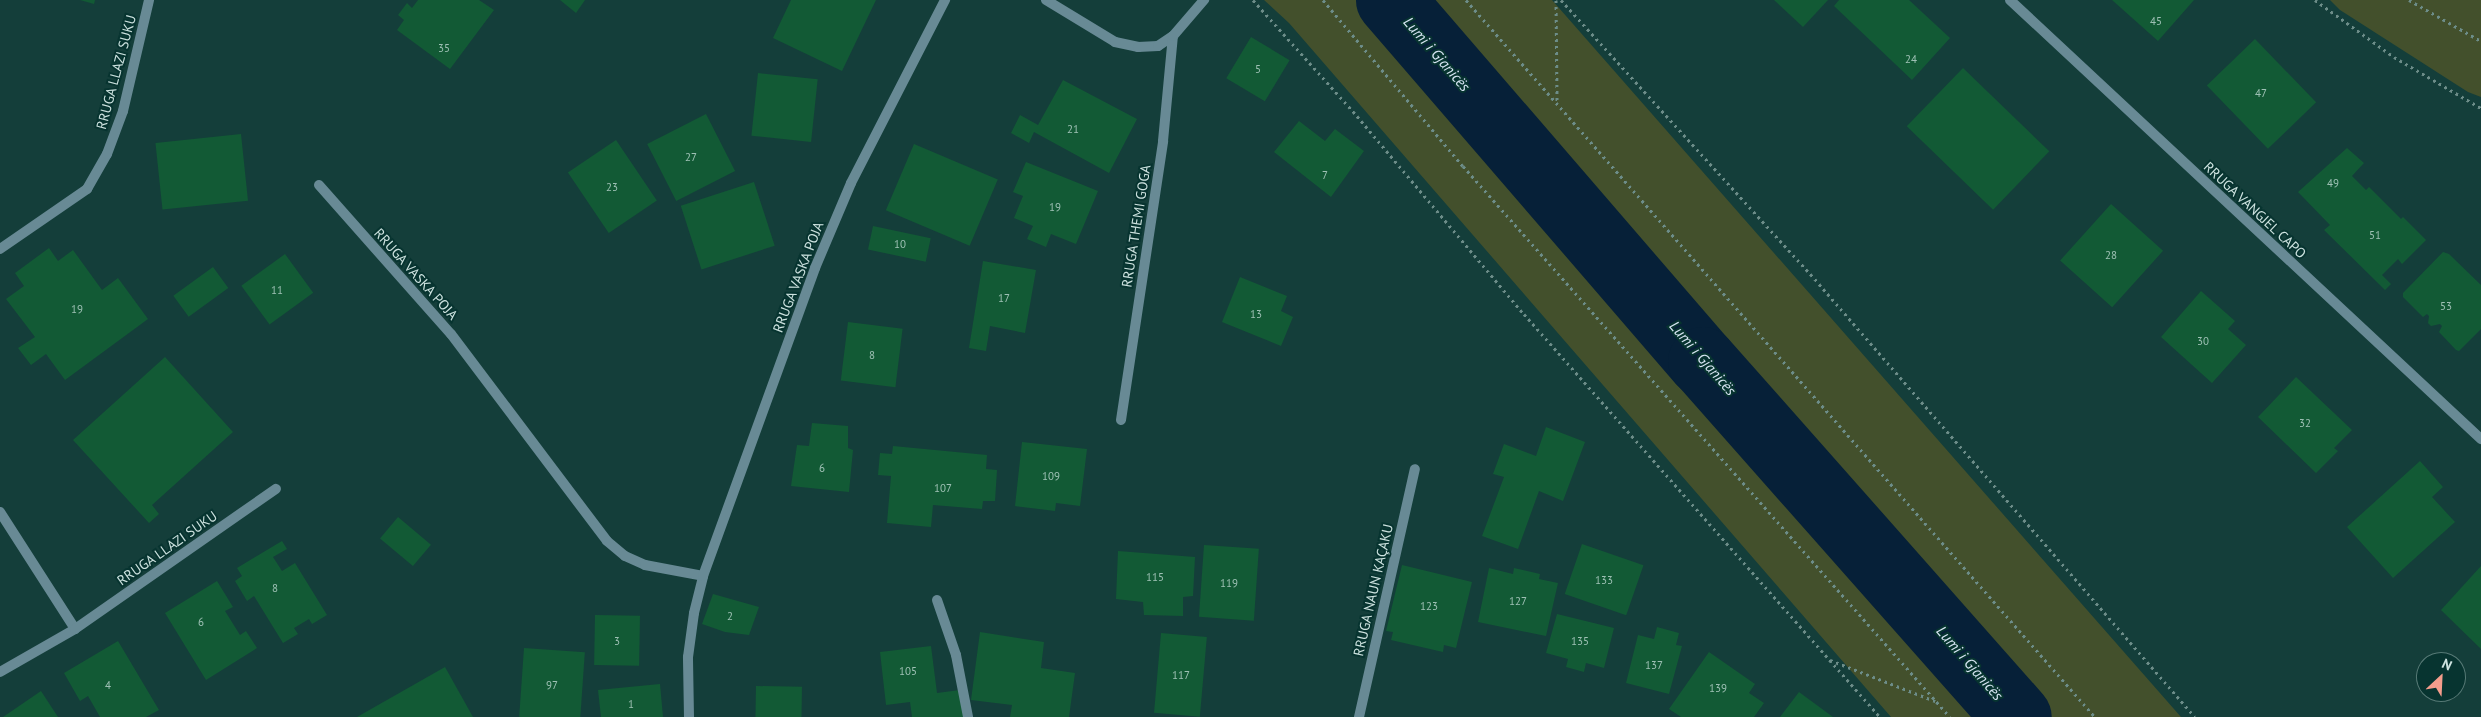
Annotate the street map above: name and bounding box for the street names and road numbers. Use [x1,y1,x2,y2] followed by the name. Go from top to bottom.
[93,13,139,131] street label: RRUGA LLAZI SUKU
[2200,158,2310,262] street label: RRUGA VANGJEL CAPO
[1118,163,1154,289] street label: RRUGA THEMI GOGA
[769,219,827,335] street label: RRUGA VASKA POJA
[370,224,462,324] street label: RRUGA VASKA POJA
[114,507,220,589] street label: RRUGA LLAZI SUKU
[1350,522,1396,658] street label: RRUGA NAUN KAÇAKU

